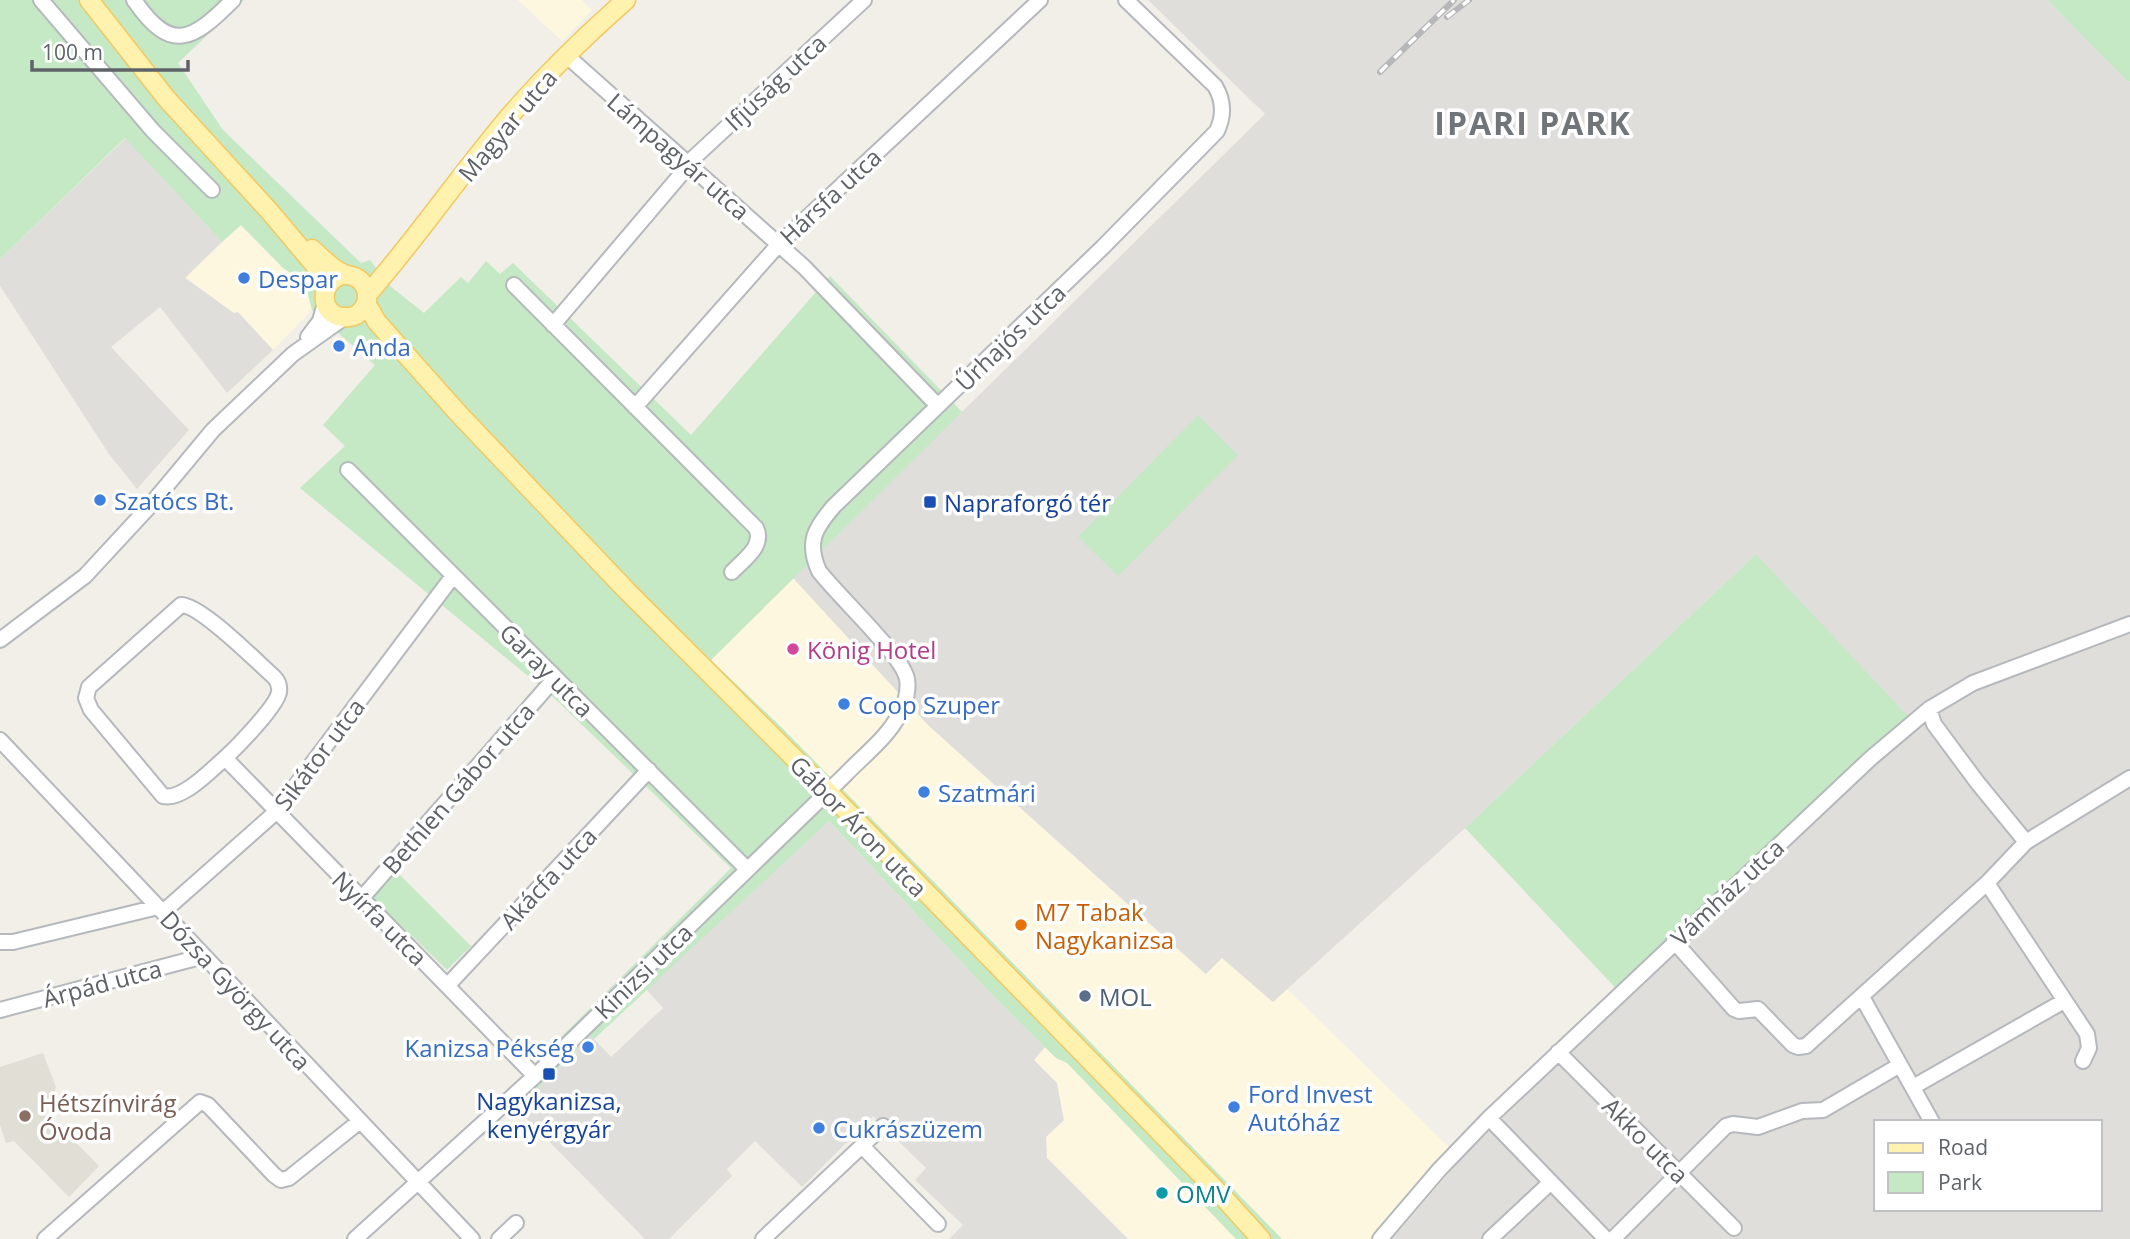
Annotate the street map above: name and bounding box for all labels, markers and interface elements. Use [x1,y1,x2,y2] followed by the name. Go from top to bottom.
[717,26,833,138] street label: Ifjúság utca
[32,28,187,72] scale bar
[42,38,103,66] text: 100 m
[450,62,564,188] street label: Magyar utca
[601,85,757,227] street label: Lámpagyár utca
[1434,101,1632,144] district label: IPARI PARK
[772,140,888,252] street label: Hársfa utca
[258,262,338,295] place label: Despar
[236,270,252,286] marker: Despar
[948,276,1072,398] street label: Űrhajós utca
[353,330,411,363] place label: Anda
[331,338,347,354] marker: Anda
[114,484,234,517] place label: Szatócs Bt.
[944,486,1111,519] place label: Napraforgó tér
[92,492,108,508] marker: Szatócs Bt.
[922,494,938,510] marker: Napraforgó tér
[493,616,601,724] street label: Garay utca
[807,633,936,666] place label: König Hotel
[785,641,801,657] marker: König Hotel
[858,688,1000,721] place label: Coop Szuper
[266,691,372,817] street label: Sikátor utca
[374,695,542,881] street label: Bethlen Gábor utca
[836,696,852,712] marker: Coop Szuper
[783,748,935,904] street label: Gábor Áron utca
[938,776,1036,809] place label: Szatmári
[916,784,932,800] marker: Szatmári
[492,820,604,936] street label: Akácfa utca
[1663,831,1791,953] street label: Vámház utca
[325,863,435,973] street label: Nyírfa utca
[1035,895,1174,956] place label: M7 Tabak Nagykanizsa
[153,903,319,1077] street label: Dózsa György utca
[587,916,699,1026] street label: Kinizsi utca
[1013,917,1029,933] marker: M7 Tabak Nagykanizsa
[39,951,165,1015] street label: Árpád utca
[1099,980,1152,1013] place label: MOL
[1077,988,1093,1004] marker: MOL
[404,1031,574,1064] place label: Kanizsa Pékség
[580,1039,596,1055] marker: Kanizsa Pékség
[541,1066,557,1082] marker: Nagykanizsa, kenyérgyár
[1248,1077,1372,1138] place label: Ford Invest Autóház
[476,1084,622,1145] place label: Nagykanizsa, kenyérgyár
[39,1086,176,1147] place label: Hétszínvirág Óvoda
[1596,1090,1696,1190] street label: Akko utca
[1226,1099,1242,1115] marker: Ford Invest Autóház
[17,1108,33,1124] marker: Hétszínvirág Óvoda
[833,1112,983,1145] place label: Cukrászüzem
[811,1120,827,1136] marker: Cukrászüzem
[1874,1120,2102,1211] legend
[1938,1133,1988,1161] text: Road
[1938,1168,1982,1196] text: Park
[1176,1177,1231,1210] place label: OMV
[1154,1185,1170,1201] marker: OMV

